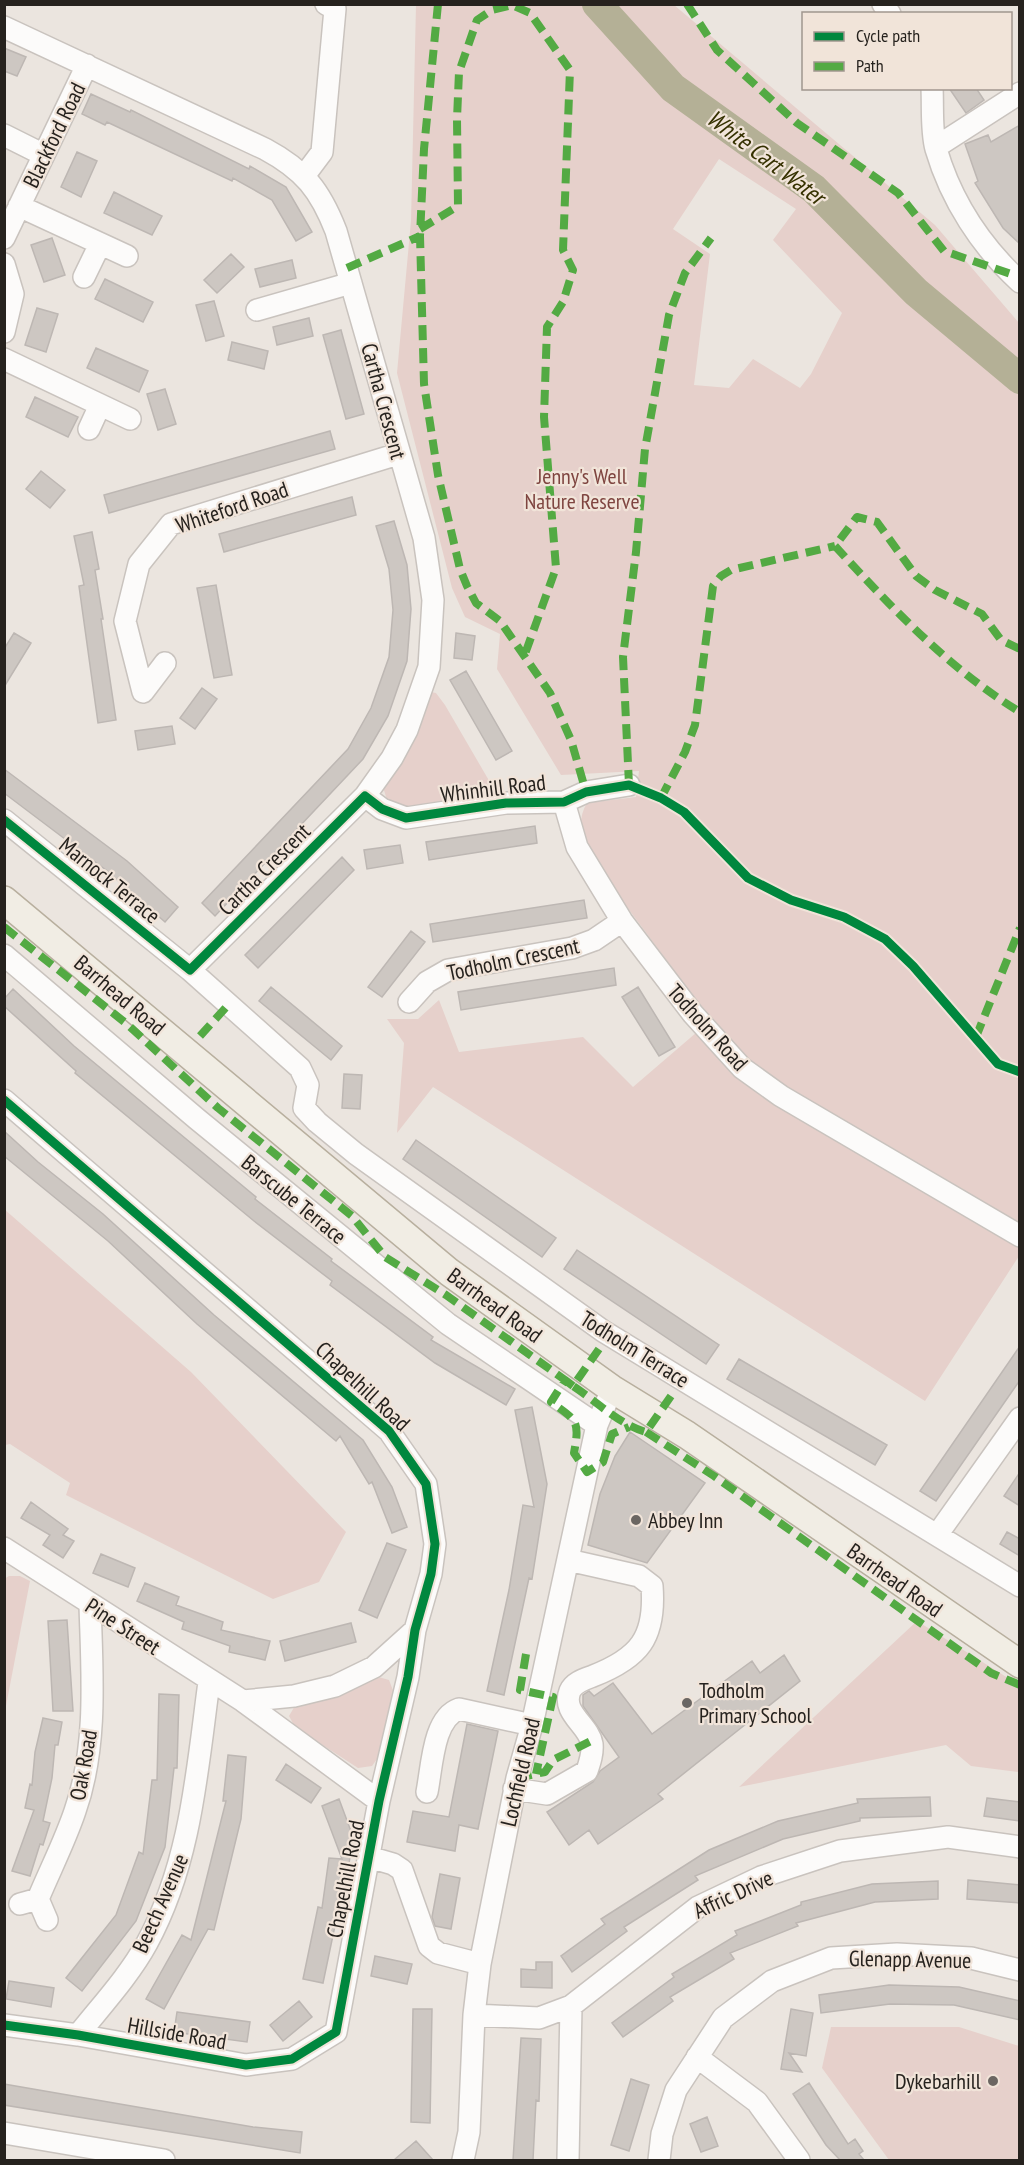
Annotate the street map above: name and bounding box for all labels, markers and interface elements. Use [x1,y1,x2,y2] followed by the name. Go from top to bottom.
[802,12,1012,90] legend
[856,24,920,47] text: Cycle path
[856,54,884,77] text: Path
[17,78,91,192] street label: Blackford Road
[701,103,834,214] water label: White Cart Water
[355,340,413,462] street label: Cartha Crescent
[525,462,639,515] park label: Jenny's Well Nature Reserve
[172,475,292,539] street label: Whiteford Road
[439,768,547,808] street label: Whinhill Road
[212,817,316,921] street label: Cartha Crescent
[54,831,166,929] street label: Marnock Terrace
[444,931,582,987] street label: Todholm Crescent
[69,949,171,1041] street label: Barrhead Road
[662,978,754,1076] street label: Todholm Road
[236,1148,352,1250] street label: Barscube Terrace
[442,1261,548,1349] street label: Barrhead Road
[575,1304,695,1394] street label: Todholm Terrace
[310,1335,416,1437] street label: Chapelhill Road
[648,1506,723,1534] place label: Abbey Inn
[629,1513,643,1527] marker: Abbey Inn
[842,1537,948,1623] street label: Barrhead Road
[80,1591,166,1661] street label: Pine Street
[699,1676,813,1729] place label: Todholm Primary School
[680,1696,694,1710] marker: Todholm Primary School
[494,1715,546,1829] street label: Lochfield Road
[63,1728,103,1802] street label: Oak Road
[320,1818,370,1940] street label: Chapelhill Road
[126,1849,194,1957] street label: Beech Avenue
[689,1863,777,1925] street label: Affric Drive
[849,1944,971,1974] street label: Glenapp Avenue
[125,2011,229,2055] street label: Hillside Road
[895,2067,982,2095] place label: Dykebarhill
[986,2074,1000,2088] marker: Dykebarhill

